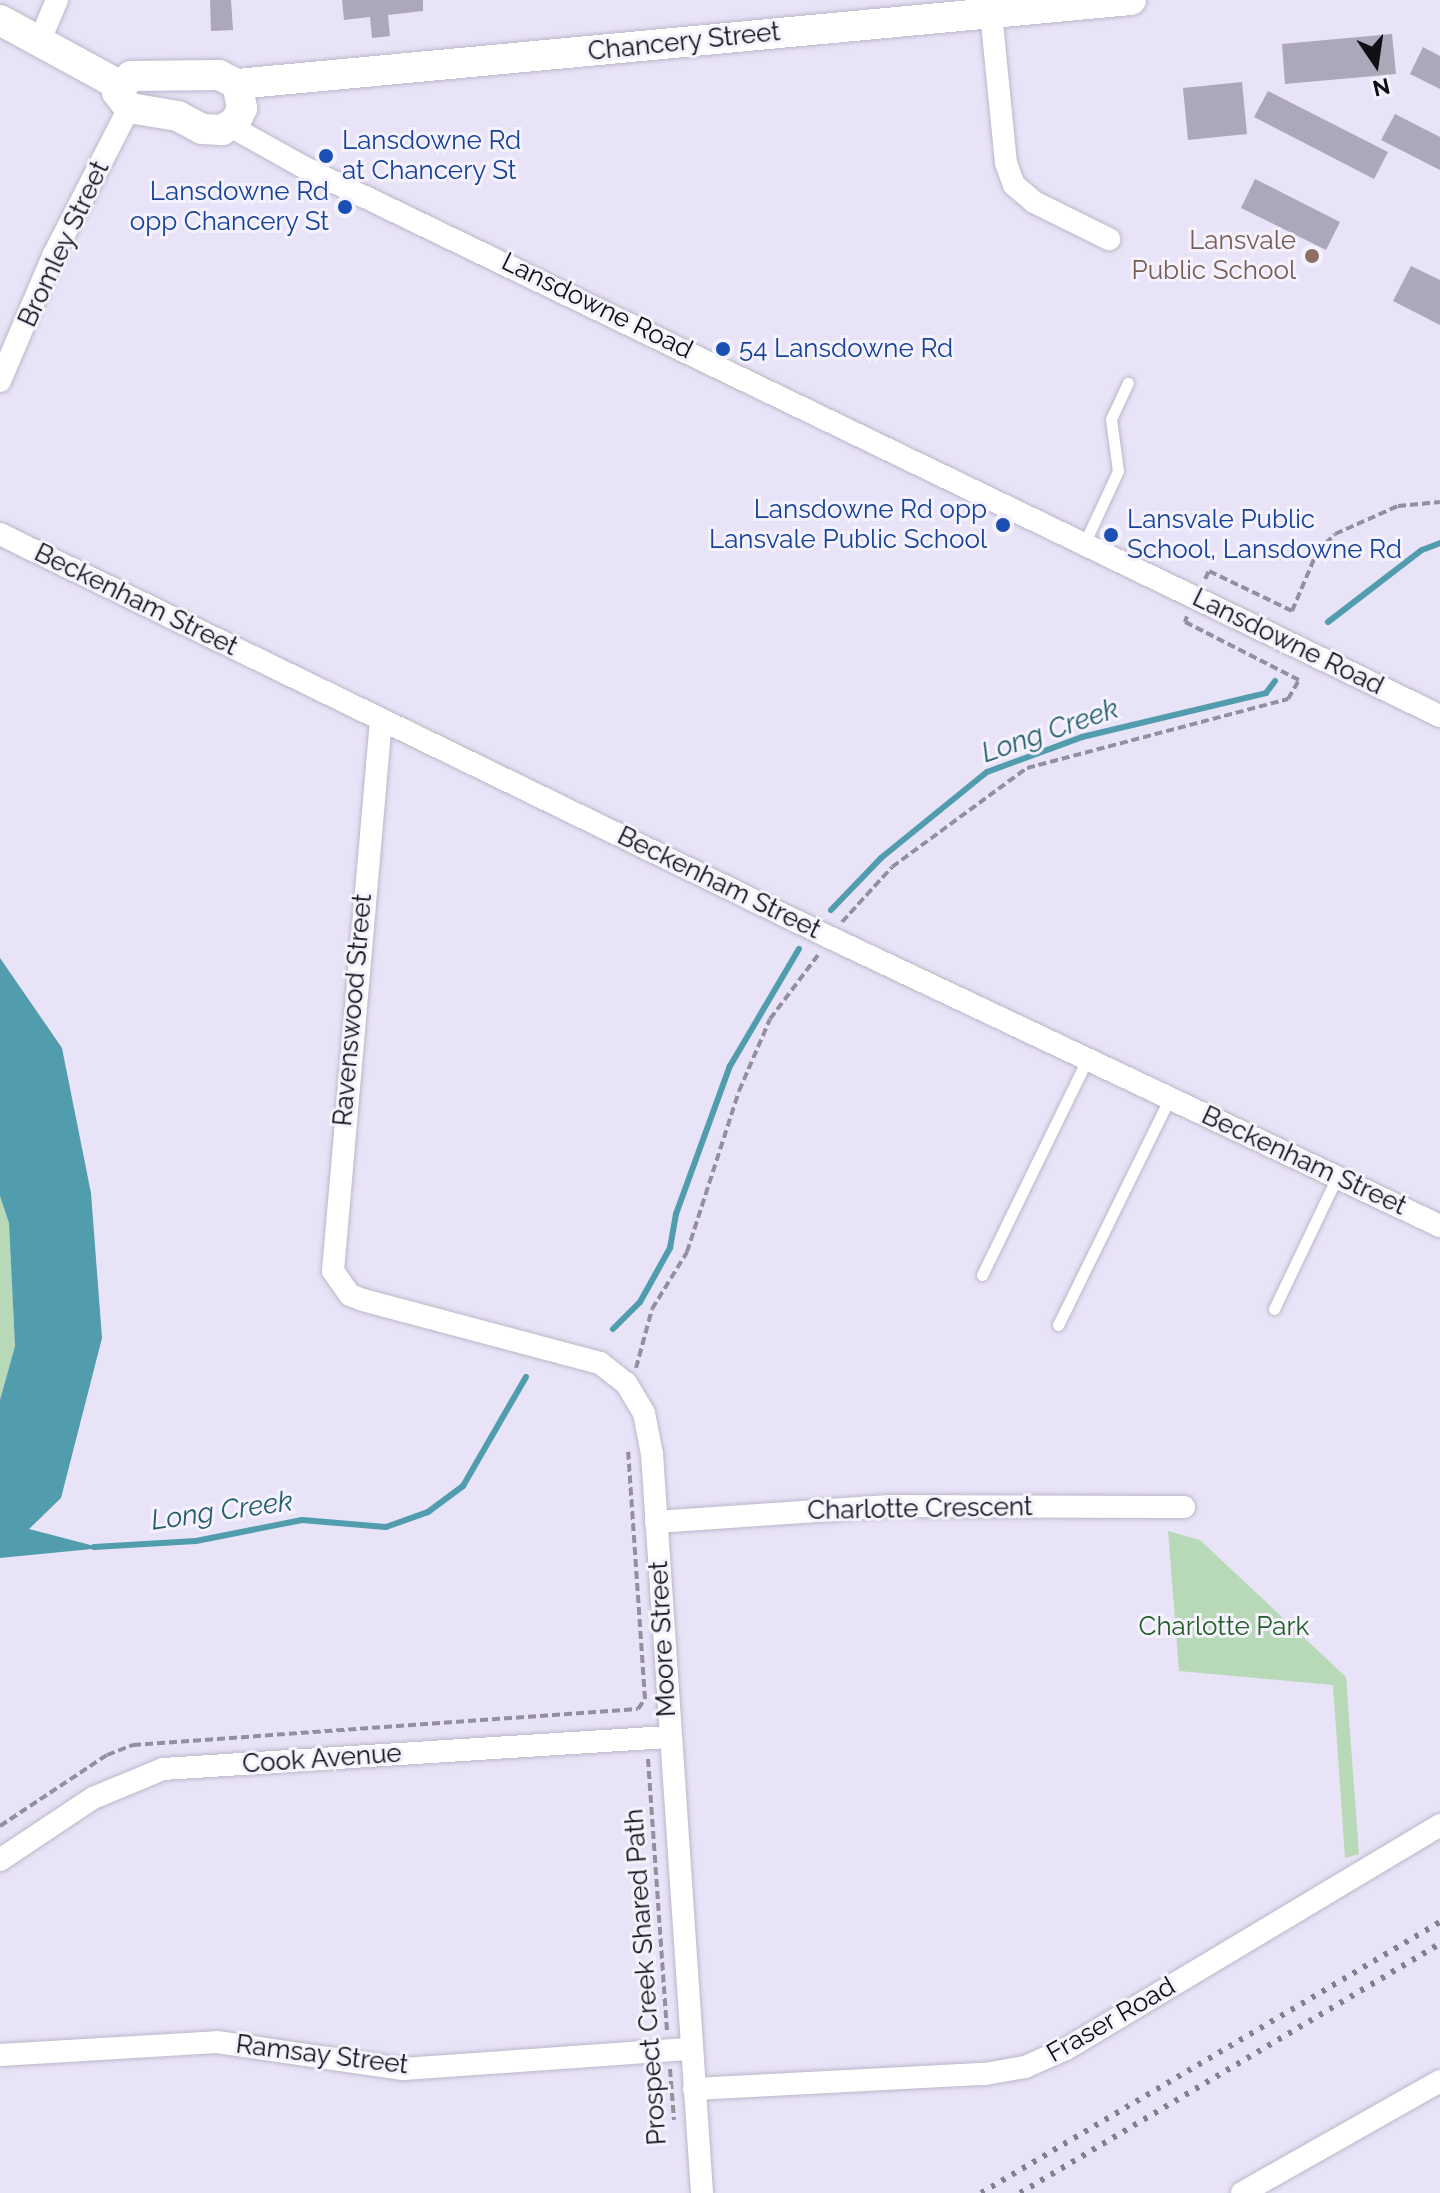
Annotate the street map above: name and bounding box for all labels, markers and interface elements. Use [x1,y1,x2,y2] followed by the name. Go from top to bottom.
[586,16,782,68] street label: Chancery Street
[1336,24,1416,104] north arrow
[1370,73,1393,102] text: N
[342,125,521,186] place label: Lansdowne Rd at Chancery St
[317,147,335,165] marker: Lansdowne Rd at Chancery St
[12,156,116,332] street label: Bromley Street
[129,176,329,238] place label: Lansdowne Rd opp Chancery St
[336,198,354,216] marker: Lansdowne Rd opp Chancery St
[1131,225,1296,286] place label: Lansvale Public School
[496,246,698,366] street label: Lansdowne Road
[1303,247,1321,265] marker: Lansvale Public School
[739,333,953,365] place label: 54 Lansdowne Rd
[714,340,732,358] marker: 54 Lansdowne Rd
[709,494,987,556] place label: Lansdowne Rd opp Lansvale Public School
[1127,504,1402,566] place label: Lansvale Public School, Lansdowne Rd
[994,516,1012,534] marker: Lansdowne Rd opp Lansvale Public School
[1102,526,1120,544] marker: Lansvale Public School, Lansdowne Rd
[29,537,243,663] street label: Beckenham Street
[1187,582,1389,702] street label: Lansdowne Road
[977,692,1123,770] water label: Long Creek
[612,820,826,946] street label: Beckenham Street
[327,893,379,1127] street label: Ravenswood Street
[1197,1100,1411,1222] street label: Beckenham Street
[149,1484,295,1538] water label: Long Creek
[807,1491,1033,1527] street label: Charlotte Crescent
[643,1560,683,1718] street label: Moore Street
[1139,1611,1309,1643] park label: Charlotte Park
[241,1738,403,1780] street label: Cook Avenue
[619,1808,673,2146] street label: Prospect Creek Shared Path
[1041,1971,1181,2069] street label: Fraser Road
[234,2029,410,2081] street label: Ramsay Street

